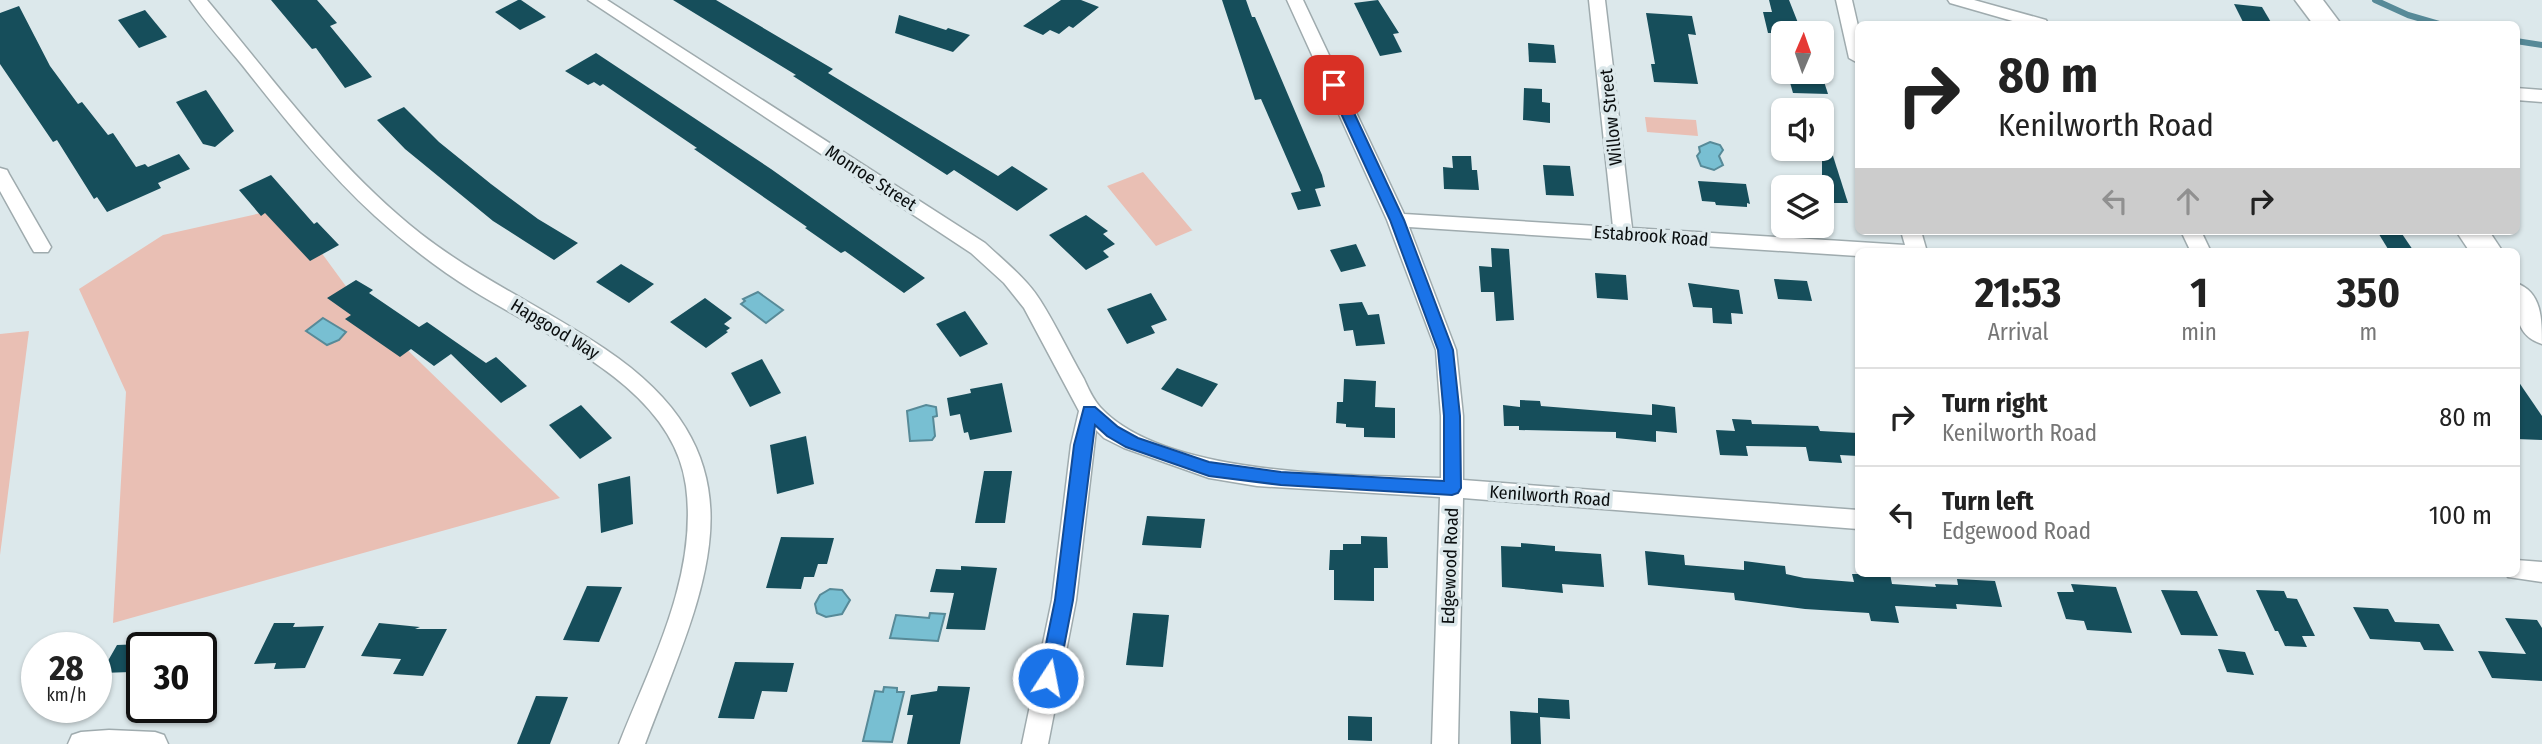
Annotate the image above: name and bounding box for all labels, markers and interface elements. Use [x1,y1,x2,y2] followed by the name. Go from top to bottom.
[1771,21,1834,84] north arrow
[1771,21,1834,238] map controls
[1998,46,2098,105] text: 80 m
[1883,49,1974,140] icon: right
[1304,55,1364,115] pin
[1315,66,1353,104] icon: arrive
[1595,67,1627,166] street label: Willow Street
[1771,98,1834,161] button: sound
[1998,106,2214,144] text: Kenilworth Road
[821,140,921,216] street label: Monroe Street
[1771,175,1834,238] button: layers
[2096,182,2134,220] icon: left
[2169,182,2207,220] icon: ahead
[2242,182,2280,220] icon: right
[1593,221,1709,251] street label: Estabrook Road
[1975,268,2061,318] text: 21:53
[2190,268,2208,318] text: 1
[2337,268,2400,318] text: 350
[507,294,603,364] street label: Hapgood Way
[1988,318,2049,346] text: Arrival
[2181,318,2217,346] text: min
[2360,318,2377,346] text: m
[1942,388,2048,419] text: Turn right
[1883,398,1921,436] icon: right
[2439,402,2492,433] text: 80 m
[1942,419,2097,447] text: Kenilworth Road
[1489,481,1611,511] street label: Kenilworth Road
[1942,486,2034,517] text: Turn left
[1883,496,1921,534] icon: left
[2429,500,2492,531] text: 100 m
[1437,507,1463,625] street label: Edgewood Road
[1942,517,2091,545] text: Edgewood Road
[126,632,217,723] speed limit sign: 30
[1011,641,1085,715] position arrow
[49,647,84,689] text: 28
[46,684,87,706] text: km/h

